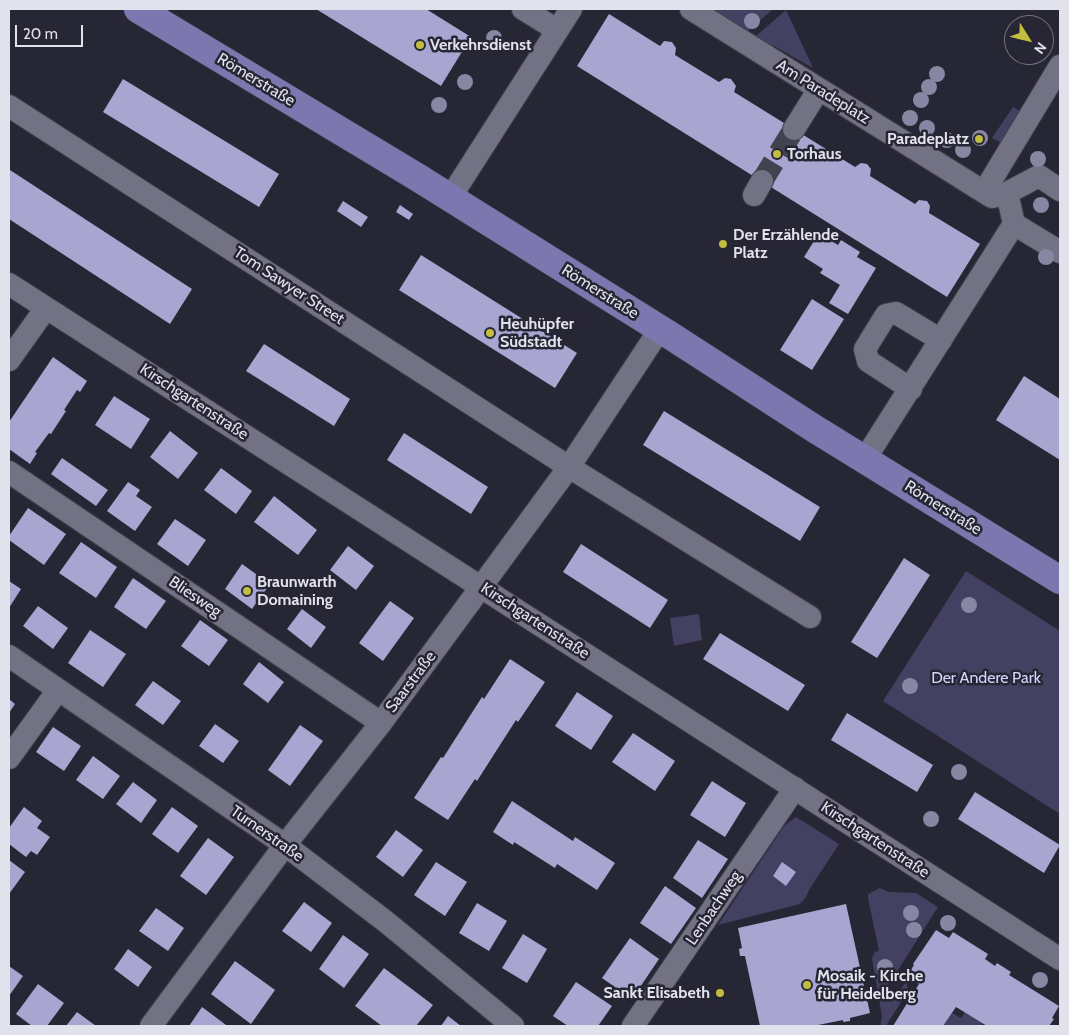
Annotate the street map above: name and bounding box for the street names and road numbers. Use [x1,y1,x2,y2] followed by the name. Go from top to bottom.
[214,49,298,111] street label: Römerstraße
[773,56,873,128] street label: Am Paradeplatz
[230,243,348,329] street label: Tom Sawyer Street
[558,261,642,323] street label: Römerstraße
[136,360,252,444] street label: Kirschgartenstraße
[901,477,985,539] street label: Römerstraße
[165,573,225,621] street label: Bliesweg
[477,579,593,663] street label: Kirschgartenstraße
[382,648,440,716] street label: Saarstraße
[817,798,933,882] street label: Kirschgartenstraße
[227,802,307,866] street label: Turnerstraße
[682,867,746,949] street label: Lenbachweg

